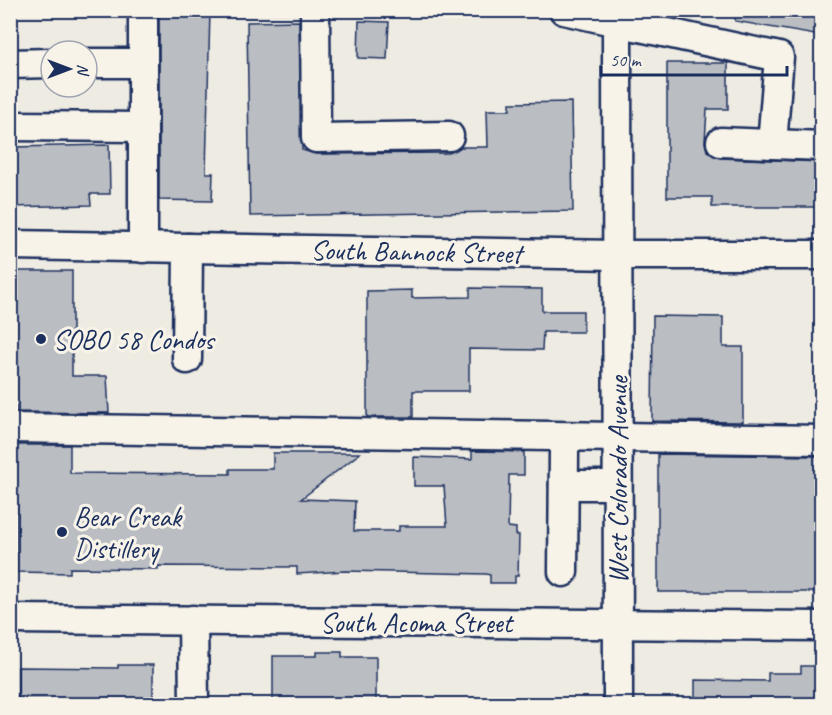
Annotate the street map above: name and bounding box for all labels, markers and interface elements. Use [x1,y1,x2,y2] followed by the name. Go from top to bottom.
[39,39,99,99] north arrow
[601,39,787,77] scale bar
[610,49,643,71] text: 50 m
[73,64,93,77] text: N
[310,232,526,271] street label: South Bannock Street
[53,322,216,357] place label: SOBO 58 Condos
[34,332,48,346] marker: SOBO 58 Condos
[600,375,635,584] street label: West Colorado Avenue
[74,499,183,566] place label: Bear Creak Distillery
[55,525,69,539] marker: Bear Creak Distillery
[320,605,515,640] street label: South Acoma Street

